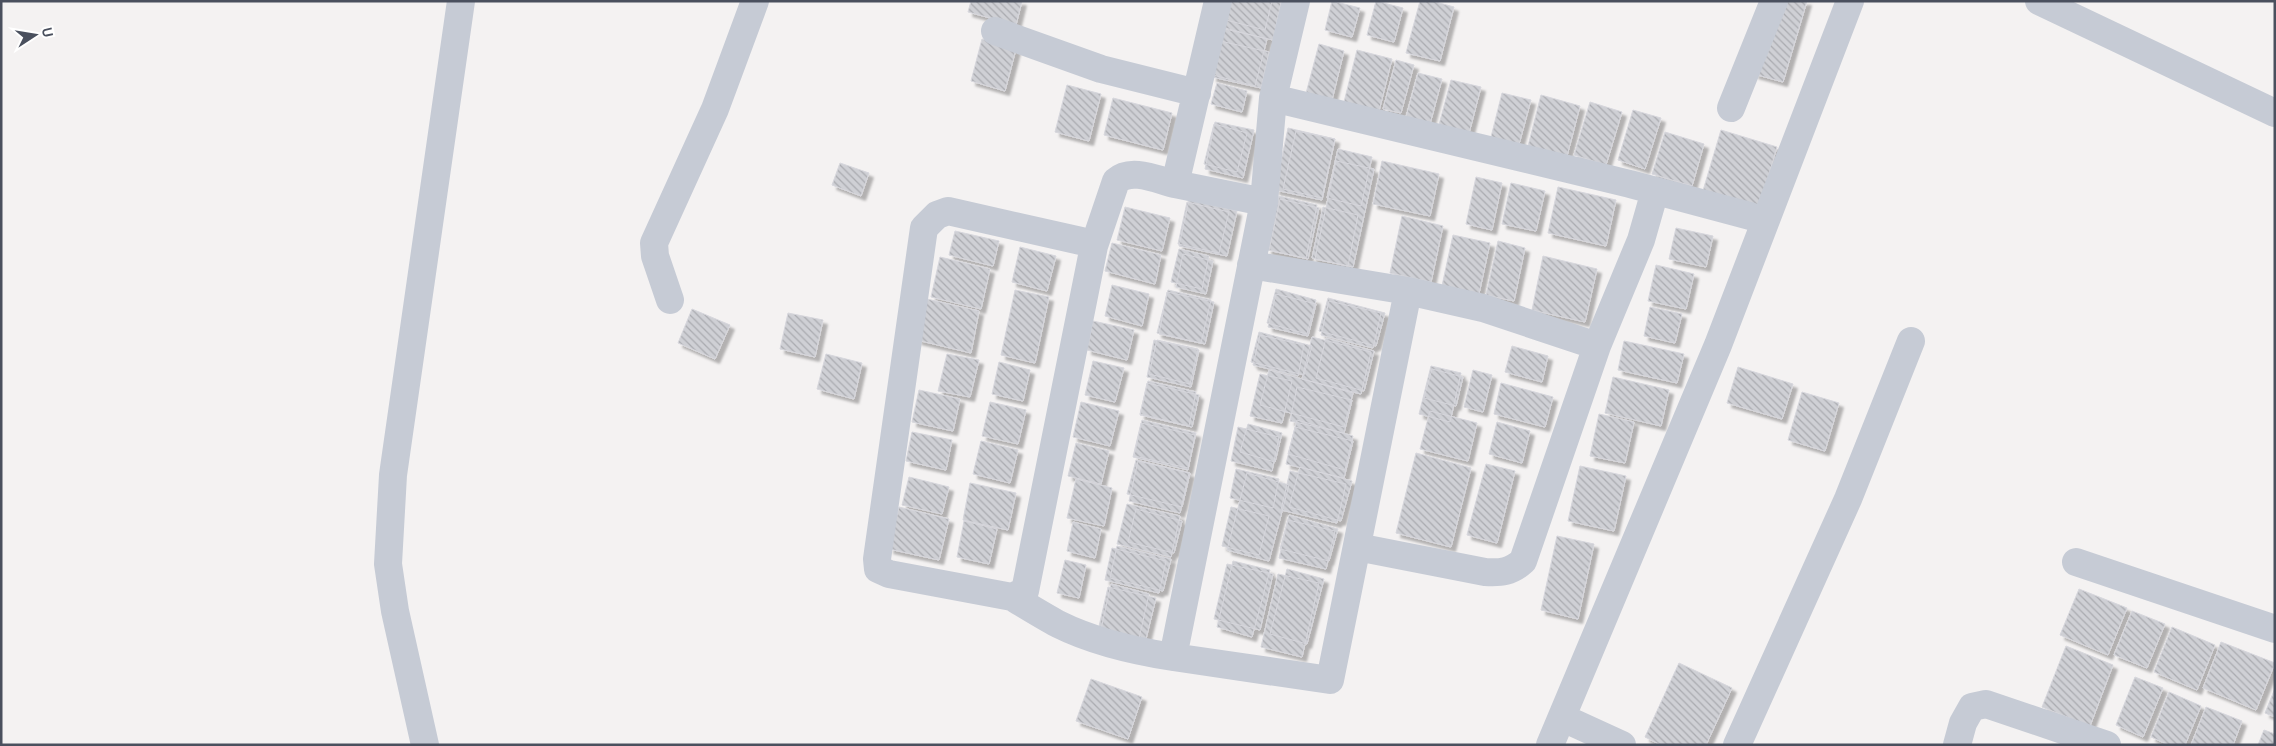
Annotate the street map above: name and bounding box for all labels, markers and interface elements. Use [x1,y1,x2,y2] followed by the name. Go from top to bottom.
[10,10,60,60] north arrow
[38,26,57,39] text: U

